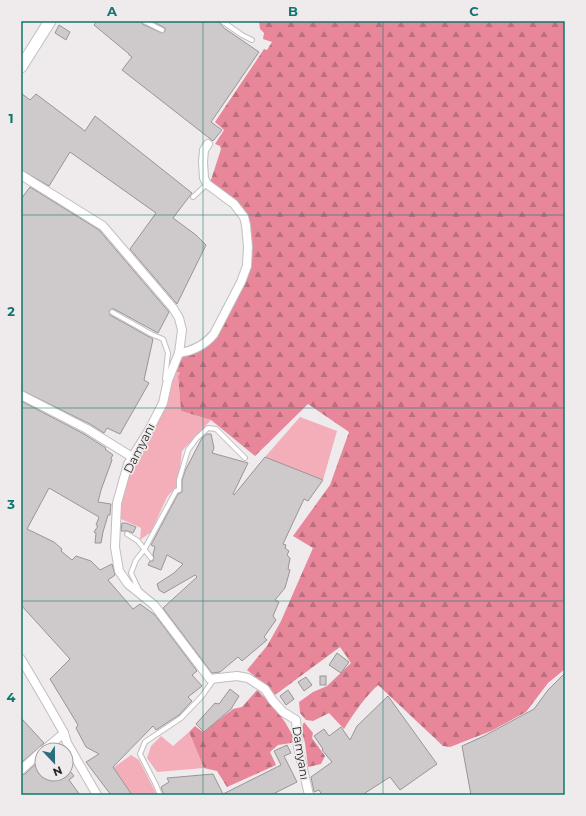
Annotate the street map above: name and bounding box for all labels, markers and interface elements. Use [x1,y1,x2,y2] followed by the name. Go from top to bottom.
[106,3,118,19] text: A
[288,3,298,19] text: B
[469,3,479,19] text: C
[8,110,14,126] text: 1
[7,303,15,319] text: 2
[120,420,158,476] street label: Damyanı
[6,496,15,512] text: 3
[7,689,16,705] text: 4
[289,725,313,781] street label: Damyanı
[34,742,74,782] north arrow
[51,763,64,779] text: N

